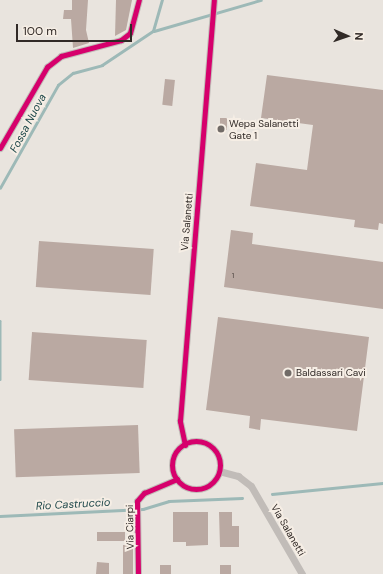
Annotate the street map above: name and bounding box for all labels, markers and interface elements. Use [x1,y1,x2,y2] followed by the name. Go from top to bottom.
[18,16,134,42] scale bar
[327,16,367,56] north arrow
[23,23,57,39] text: 100 m
[352,32,366,41] text: N
[7,91,49,155] water label: Fossa Nuova
[229,117,299,140] place label: Wepa Salanetti Gate 1
[216,124,226,134] marker: Wepa Salanetti Gate 1
[179,193,195,251] street label: Via Salanetti
[232,271,234,281] house number: 1
[296,367,366,379] place label: Baldassari Cavi
[283,368,293,378] marker: Baldassari Cavi
[35,495,111,513] water label: Rio Castruccio
[268,502,308,558] street label: Via Salanetti
[124,505,136,549] street label: Via Ciarpi

